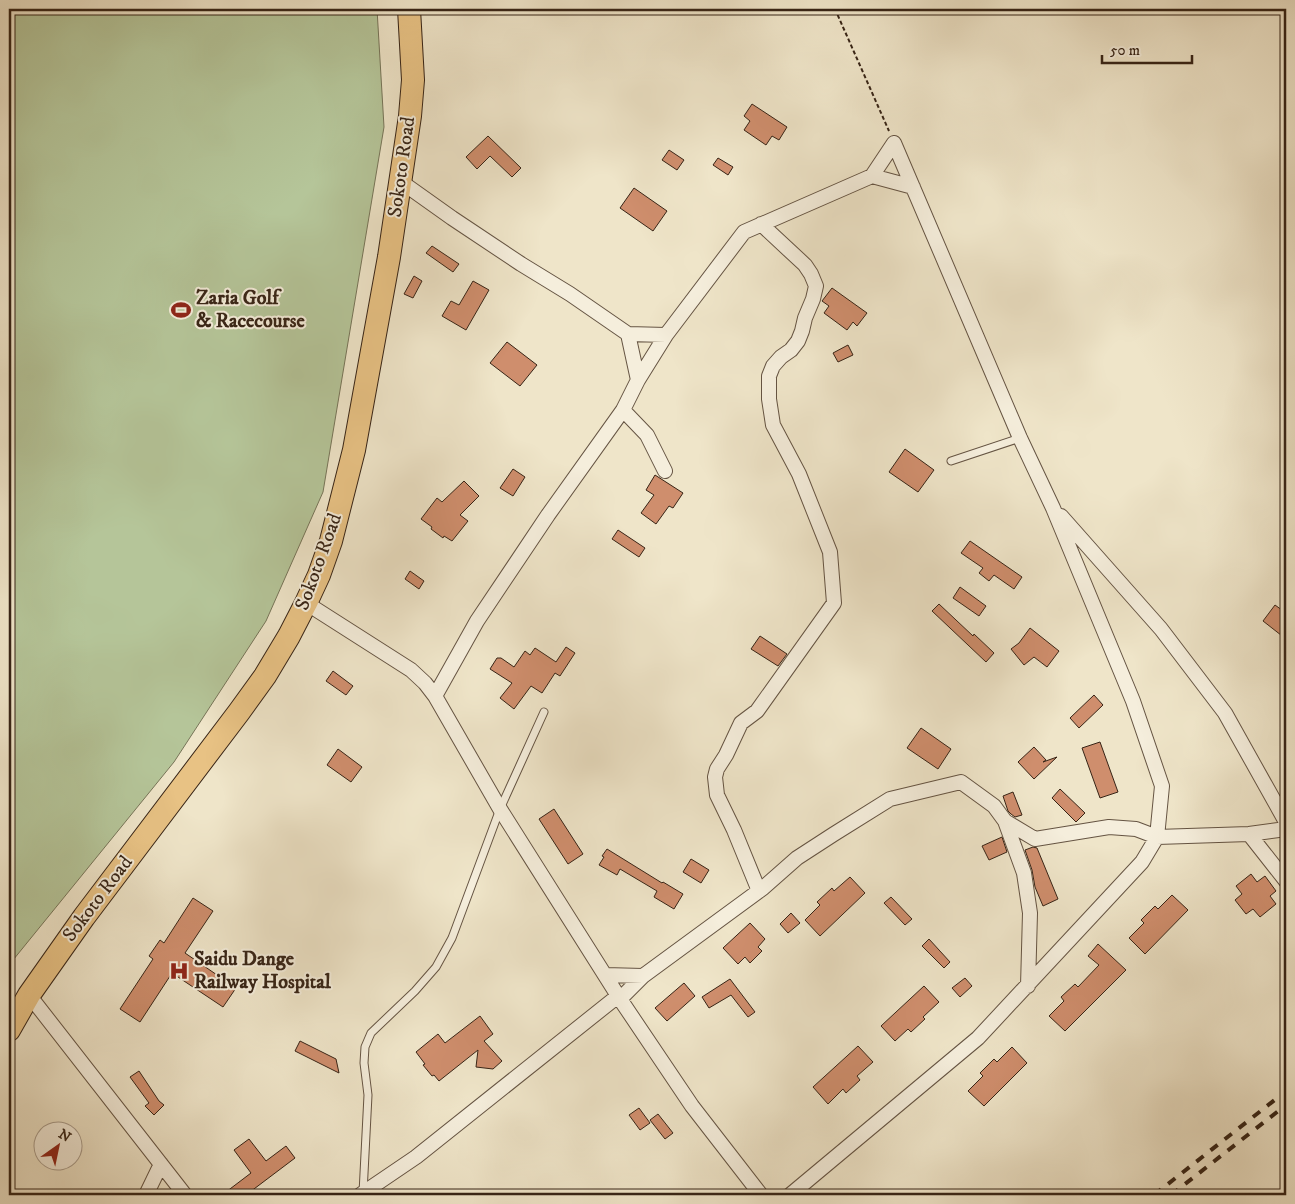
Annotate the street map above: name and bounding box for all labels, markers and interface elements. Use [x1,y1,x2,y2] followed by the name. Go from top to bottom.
[1102,32,1192,64] scale bar
[1110,41,1140,60] text: 50 m
[383,115,421,219] street label: Sokoto Road
[196,286,305,334] place label: Zaria Golf & Racecourse
[170,299,192,321] sports icon: Zaria Golf & Racecourse
[290,510,348,614] street label: Sokoto Road
[57,851,139,947] street label: Sokoto Road
[194,947,332,995] place label: Saidu Dange Railway Hospital
[168,960,190,982] hospital icon: Saidu Dange Railway Hospital
[32,1122,82,1172] north arrow
[55,1125,75,1147] text: N

